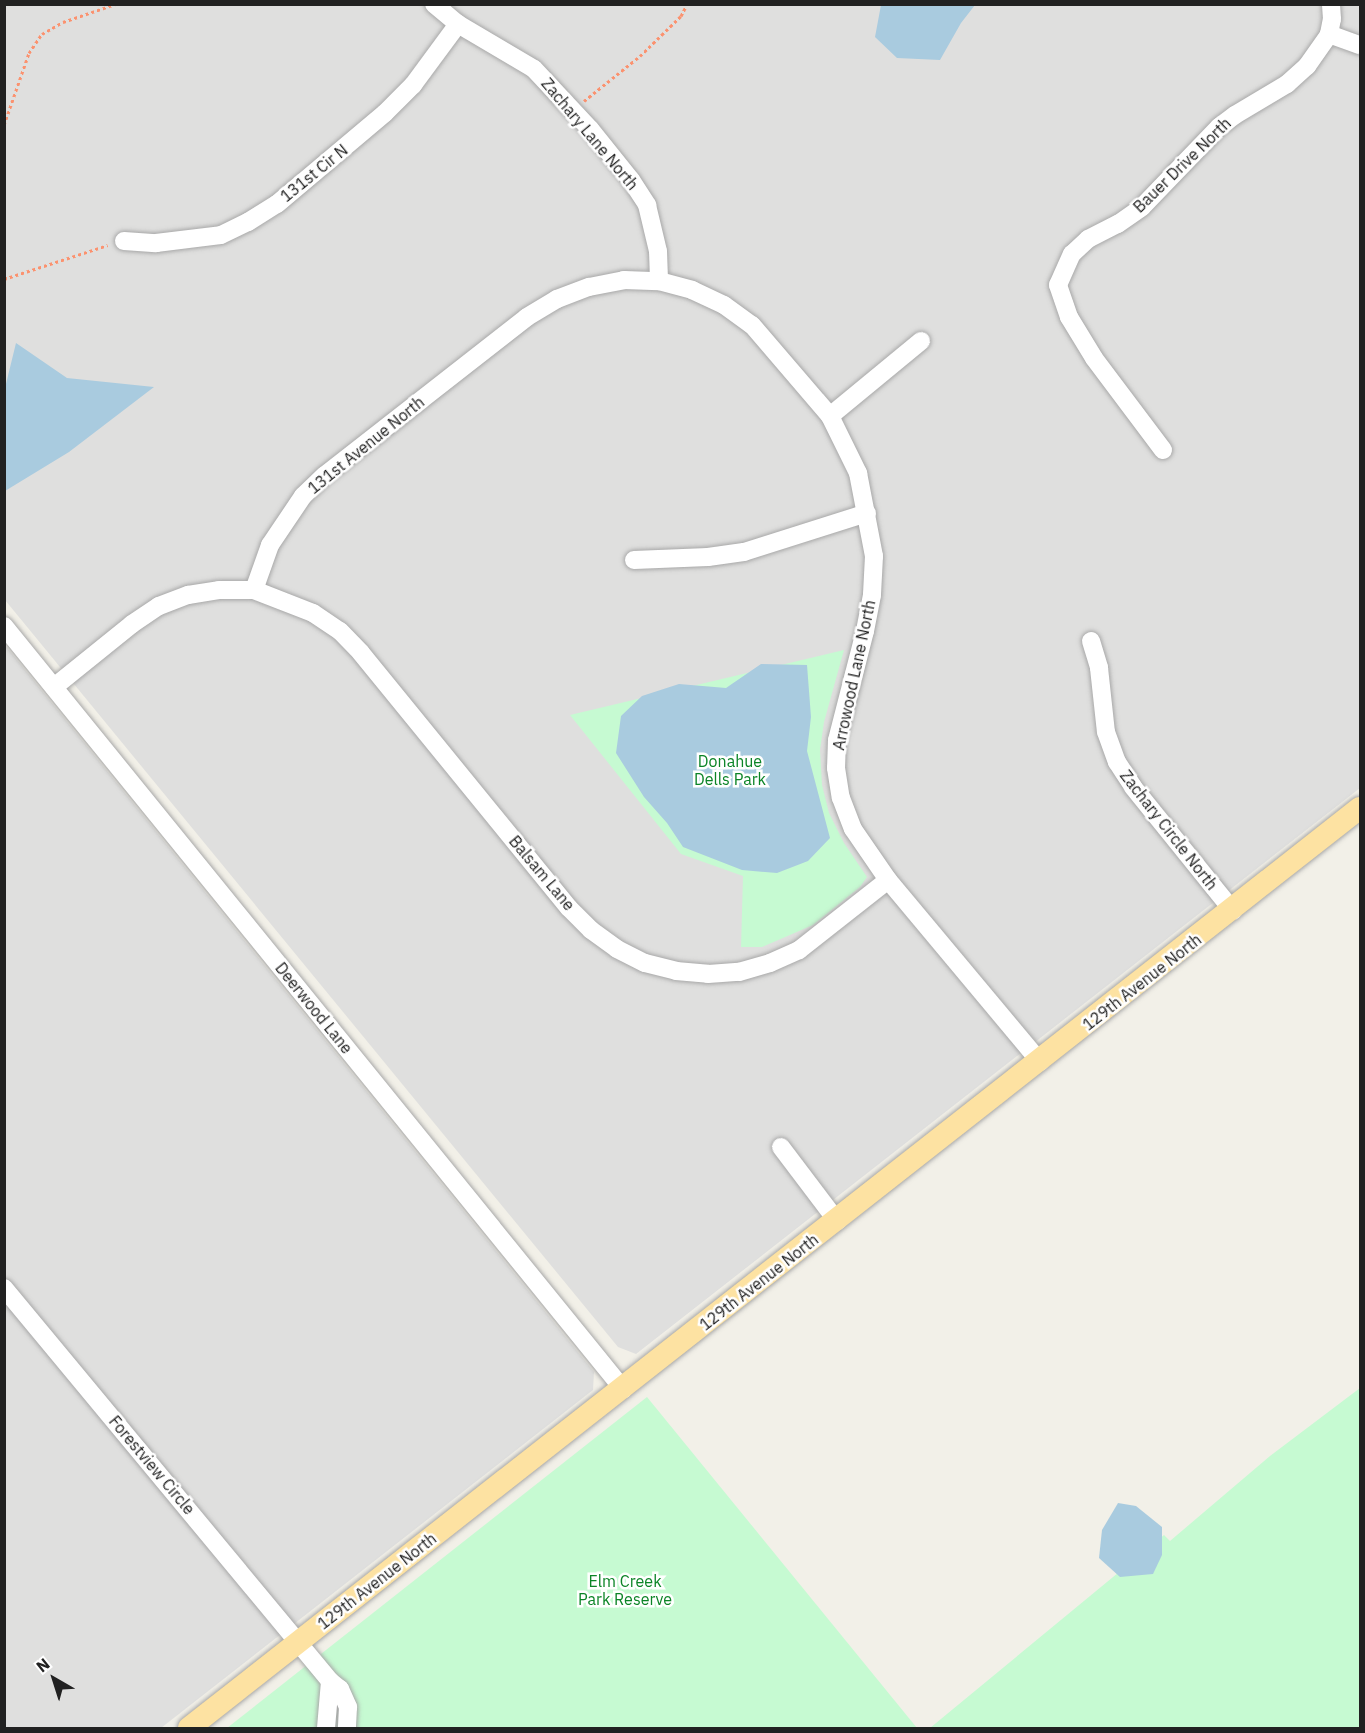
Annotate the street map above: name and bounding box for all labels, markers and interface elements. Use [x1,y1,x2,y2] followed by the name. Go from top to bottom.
[538,74,642,194] street label: Zachary Lane North
[1129,114,1235,216] street label: Bauer Drive North
[277,140,351,206] street label: 131st Cir N
[304,392,428,498] street label: 131st Avenue North
[829,598,879,752] street label: Arrowood Lane North
[694,751,766,789] park label: Donahue Dells Park
[1116,766,1222,894] street label: Zachary Circle North
[505,832,579,914] street label: Balsam Lane
[1079,930,1205,1034] street label: 129th Avenue North
[271,958,357,1058] street label: Deerwood Lane
[696,1230,822,1334] street label: 129th Avenue North
[105,1412,199,1518] street label: Forestview Circle
[314,1529,440,1633] street label: 129th Avenue North
[578,1571,672,1609] park label: Elm Creek Park Reserve
[24,1649,84,1709] north arrow
[32,1654,53,1676] text: N

